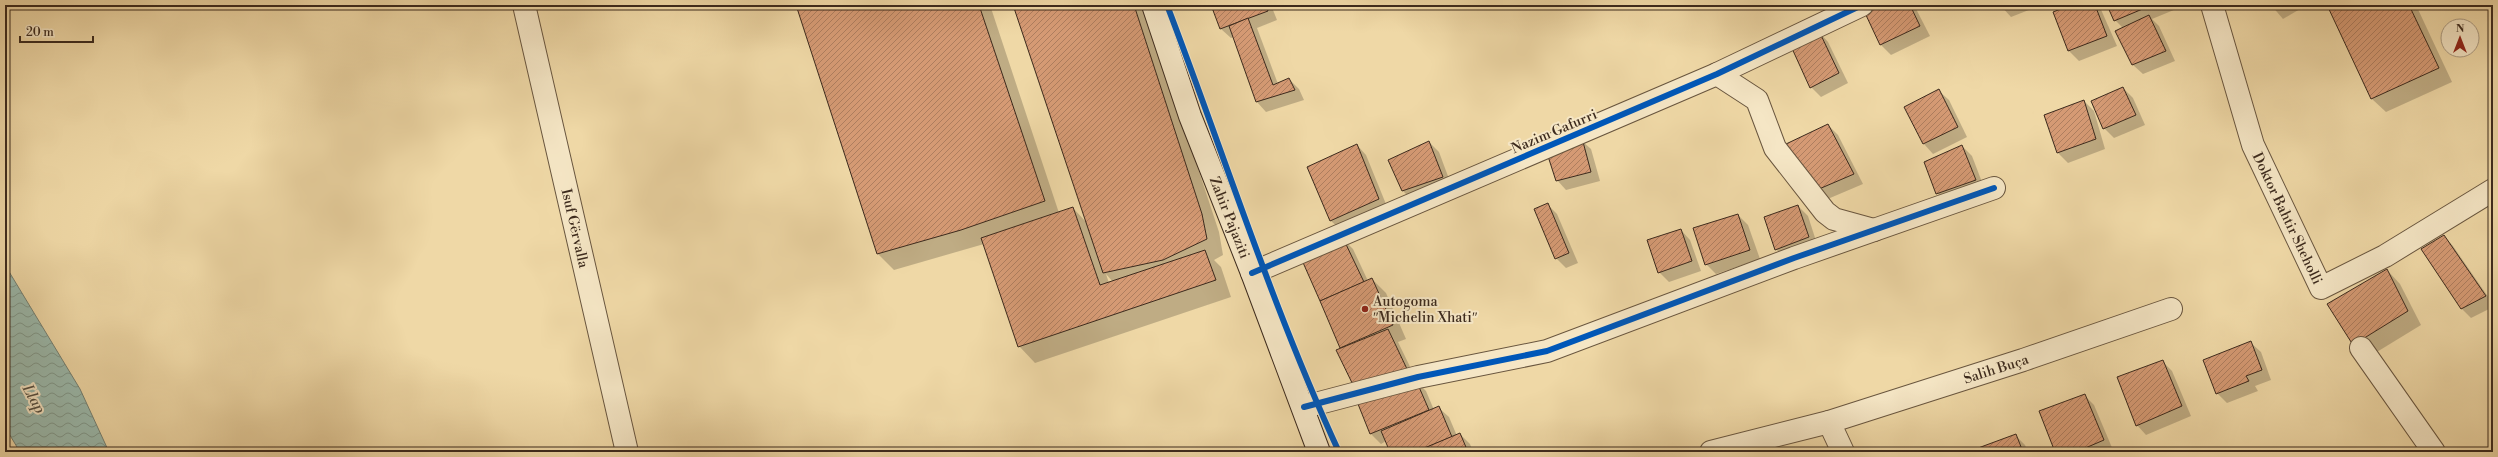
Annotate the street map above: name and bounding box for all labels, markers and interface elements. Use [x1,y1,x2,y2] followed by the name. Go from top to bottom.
[20,18,93,44] scale bar
[2440,18,2480,58] north arrow
[2456,22,2465,36] text: N
[26,25,54,40] text: 20 m
[1509,106,1600,158] street label: Nazim Gafurri
[2248,150,2326,288] street label: Doktor Bahtir Sheholli
[1205,174,1253,262] street label: Zahir Pajaziti
[557,187,592,271] street label: Isuf Gërvalla
[1372,293,1478,327] place label: Autogoma ʺMichelin Xhatiʺ
[1360,304,1370,314] marker: Autogoma ʺMichelin Xhatiʺ
[1962,350,2032,388] street label: Salih Buça
[17,380,49,417] water label: Llap

